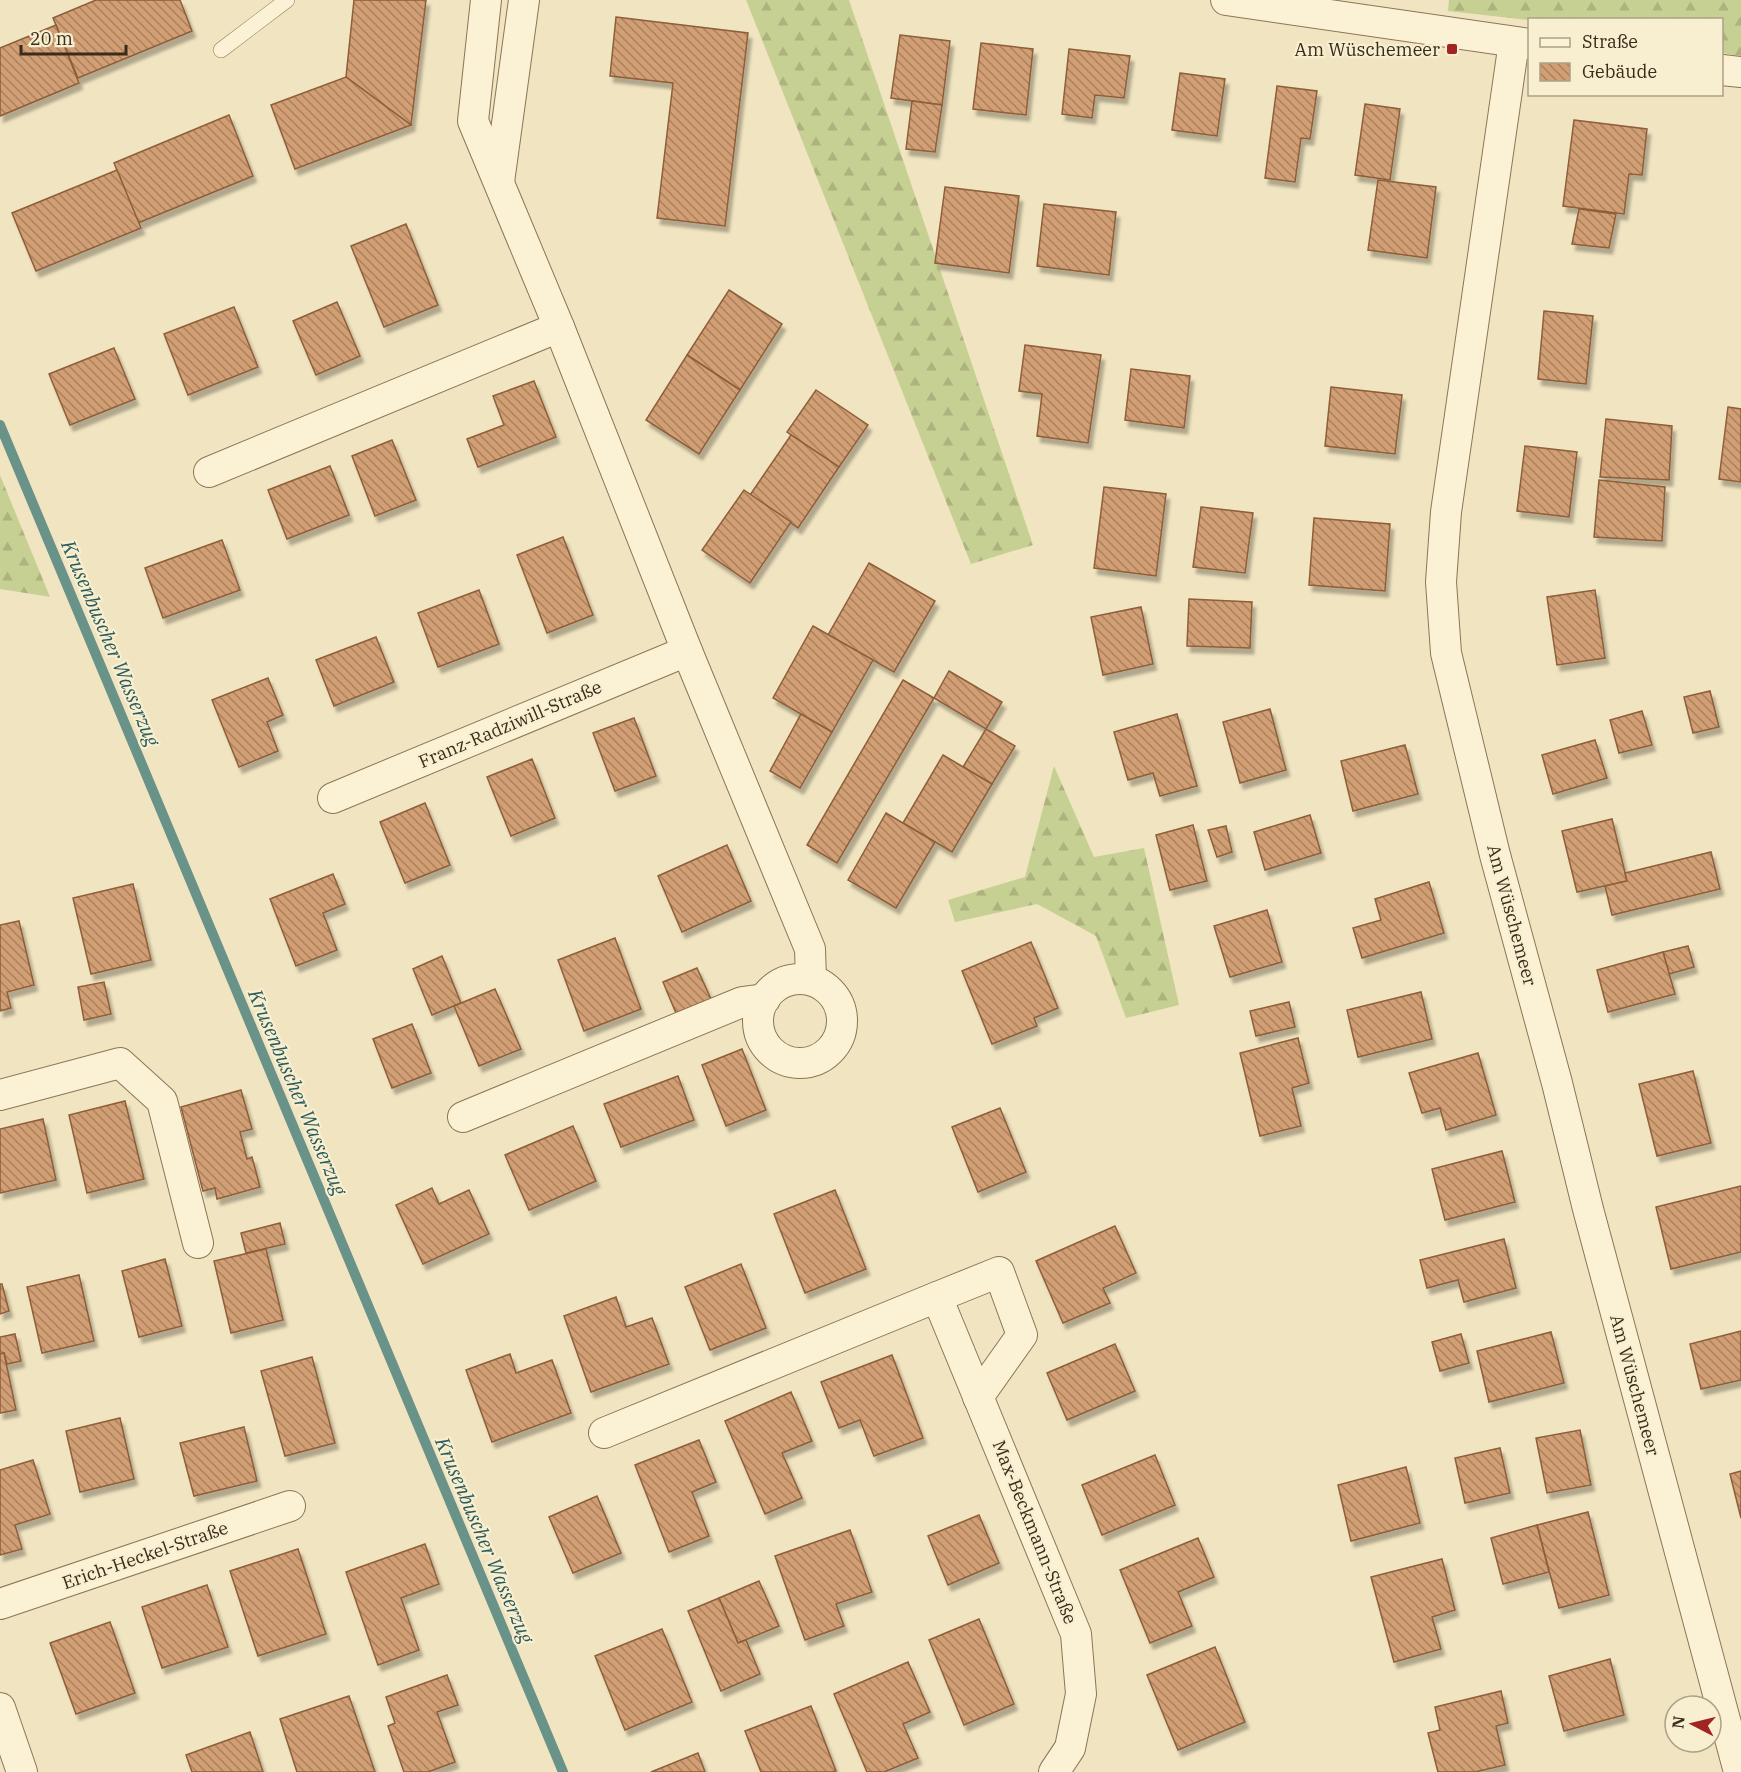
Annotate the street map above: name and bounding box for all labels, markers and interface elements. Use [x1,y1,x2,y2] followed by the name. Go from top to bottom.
[21,18,126,56] scale bar
[1528,18,1723,96] legend
[30,27,73,50] text: 20 m
[1582,30,1638,53] text: Straße
[1295,38,1440,61] place label: Am Wüschemeer
[1445,42,1459,56] marker: Am Wüschemeer
[1582,60,1657,83] text: Gebäude
[55,535,167,751] water label: Krusenbuscher Wasserzug
[415,675,605,773] street label: Franz-Radziwill-Straße
[1482,842,1542,988] street label: Am Wüschemeer
[242,984,354,1200] water label: Krusenbuscher Wasserzug
[1605,1312,1665,1458] street label: Am Wüschemeer
[429,1432,541,1648] water label: Krusenbuscher Wasserzug
[988,1437,1082,1627] street label: Max-Beckmann-Straße
[59,1516,231,1594] street label: Erich-Heckel-Straße
[1663,1694,1723,1754] north arrow
[1667,1715,1689,1730] text: N

